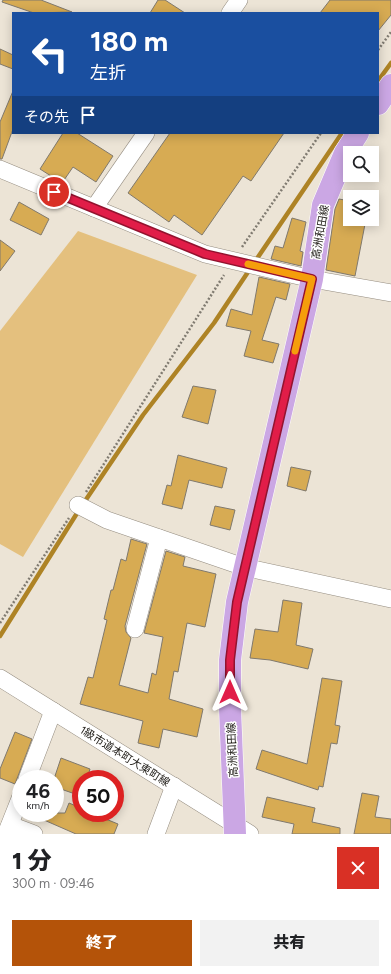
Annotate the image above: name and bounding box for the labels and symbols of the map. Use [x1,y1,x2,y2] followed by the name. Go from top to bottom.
[37,175,71,209] pin
[309,204,332,260] street label: 高洲和田線
[209,671,251,713] position arrow
[225,722,240,778] street label: 高洲和田線
[77,723,172,789] street label: 1級市道本町大東町線
[72,770,124,822] speed limit sign: 50

